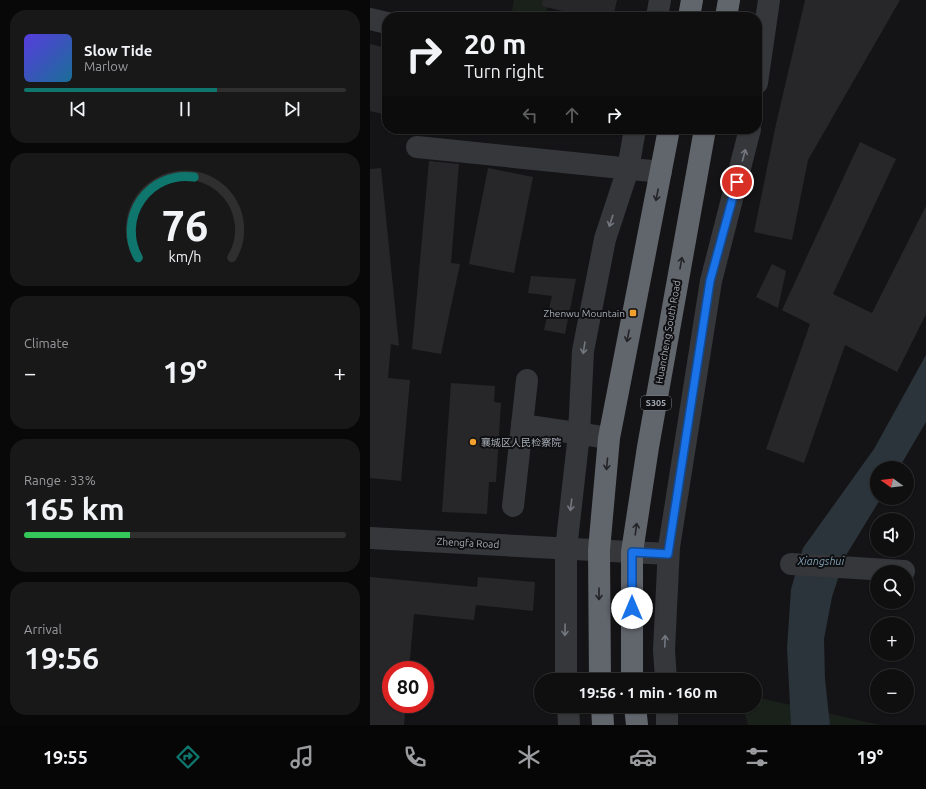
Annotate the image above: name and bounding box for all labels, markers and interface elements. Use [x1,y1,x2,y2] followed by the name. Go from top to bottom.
[398,28,450,80] icon: right
[464,28,526,59] text: 20 m
[84,42,152,59] text: Slow Tide
[84,59,128,73] text: Marlow
[464,61,544,81] text: Turn right
[67,98,89,120] icon: previous
[174,98,196,120] icon: pause
[281,98,303,120] icon: next
[519,104,541,126] icon: left
[561,104,583,126] icon: ahead
[603,104,625,126] icon: right
[741,149,749,162] one-way arrow
[720,165,754,199] pin
[726,171,748,193] icon: arrive
[652,188,660,201] one-way arrow
[162,201,208,248] text: 76
[606,214,614,226] one-way arrow
[169,248,201,264] text: km/h
[677,257,685,270] one-way arrow
[653,279,683,385] street label: Huancheng South Road
[544,308,625,319] place label: Zhenwu Mountain
[628,308,638,318] marker: Zhenwu Mountain
[624,329,632,342] one-way arrow
[24,336,69,350] text: Climate
[580,341,588,354] one-way arrow
[163,355,207,389] text: 19°
[24,360,36,385] text: −
[334,360,346,385] text: +
[641,396,671,410] road number: S305
[468,437,478,447] marker: 襄城区人民检察院
[481,437,561,448] place label: 襄城区人民检察院
[603,457,610,470] one-way arrow
[870,461,914,505] north arrow
[870,461,914,713] map controls
[24,473,96,487] text: Range · 33%
[24,492,125,526] text: 165 km
[567,498,575,511] one-way arrow
[870,513,914,557] button: sound
[632,523,640,536] one-way arrow
[436,536,500,550] street label: Zhengfa Road
[797,555,846,567] water label: Xiangshui
[870,565,914,609] button: search
[595,587,603,600] one-way arrow
[611,587,653,629] position arrow
[870,617,914,661] button: +
[24,622,62,636] text: Arrival
[561,623,569,636] one-way arrow
[661,635,668,648] one-way arrow
[24,641,99,675] text: 19:56
[382,661,434,713] speed limit sign: 80
[870,669,914,713] button: −
[579,684,717,701] text: 19:56 · 1 min · 160 m
[174,743,202,771] icon: directions
[288,743,316,771] icon: music
[401,743,429,771] icon: phone
[515,743,543,771] icon: climate
[629,743,657,771] icon: car
[743,743,771,771] icon: filters
[43,747,88,767] text: 19:55
[856,747,883,767] text: 19°

